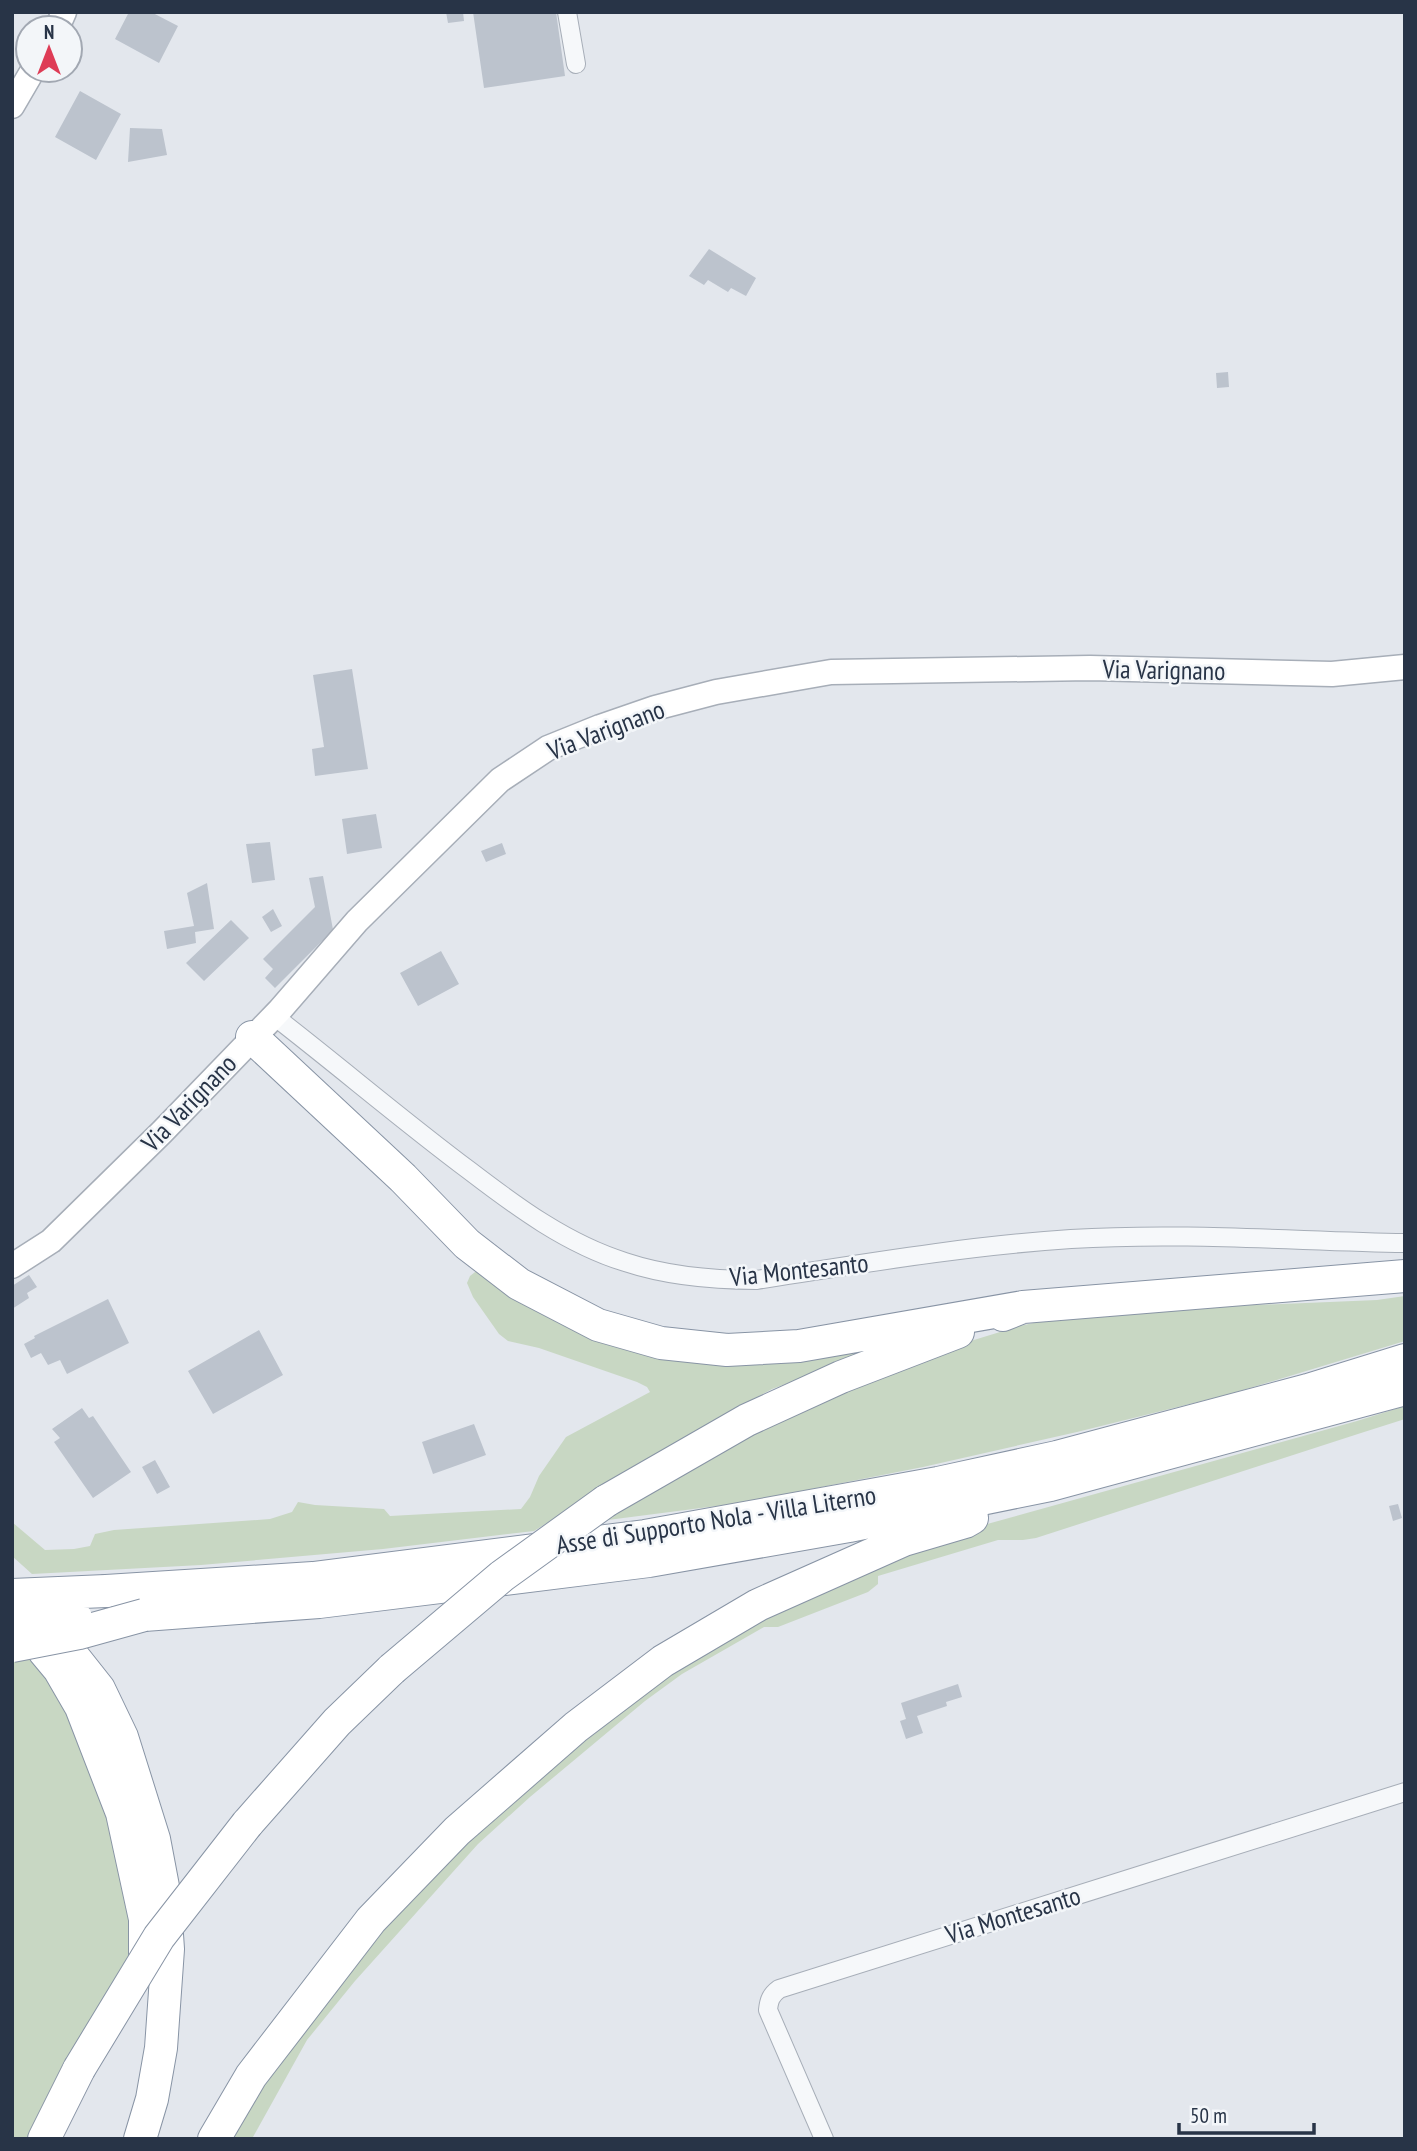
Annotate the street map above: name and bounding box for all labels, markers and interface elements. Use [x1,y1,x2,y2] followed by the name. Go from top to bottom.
[14,14,84,84] north arrow
[44,20,54,44] text: N
[1101,652,1226,687] street label: Via Varignano
[542,692,669,767] street label: Via Varignano
[133,1047,243,1159] street label: Via Varignano
[727,1246,870,1293] street label: Via Montesanto
[554,1478,878,1561] street label: Asse di Supporto Nola - Villa Literno
[940,1878,1084,1951] street label: Via Montesanto
[1179,2092,1314,2136] scale bar
[1190,2102,1227,2129] text: 50 m

